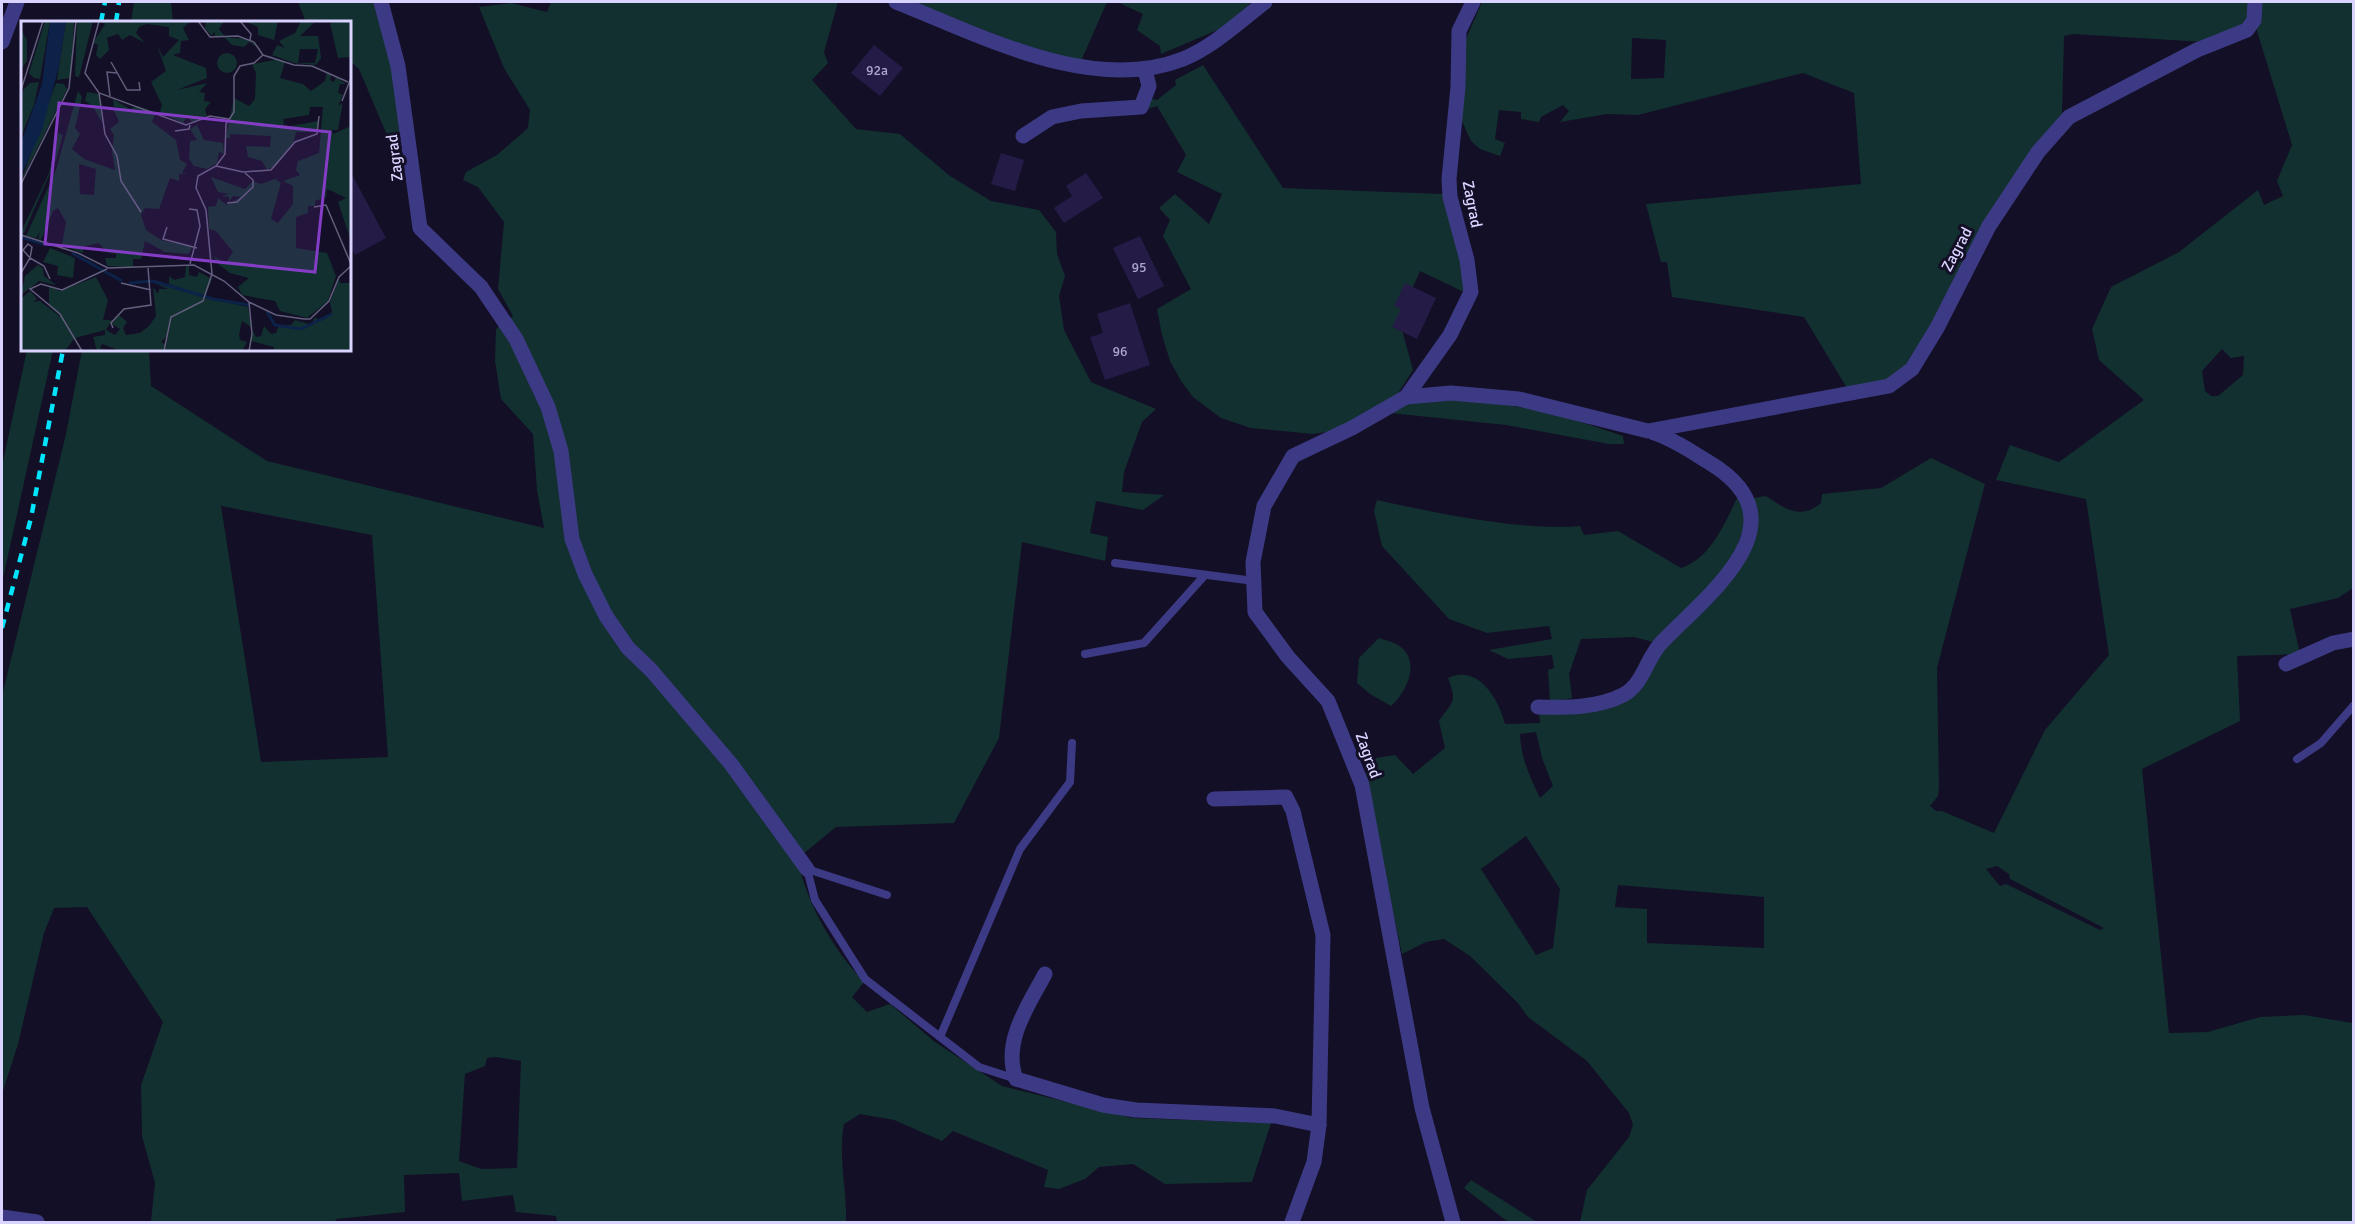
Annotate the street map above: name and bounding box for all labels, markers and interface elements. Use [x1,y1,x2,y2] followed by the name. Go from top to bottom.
[21,21,351,351] inset map
[866,62,888,79] house number: 92a
[382,133,408,183] street label: Zagrad
[1458,179,1486,229] street label: Zagrad
[1937,224,1977,275] street label: Zagrad
[1131,259,1147,276] house number: 95
[1112,343,1128,360] house number: 96
[1351,730,1386,781] street label: Zagrad

